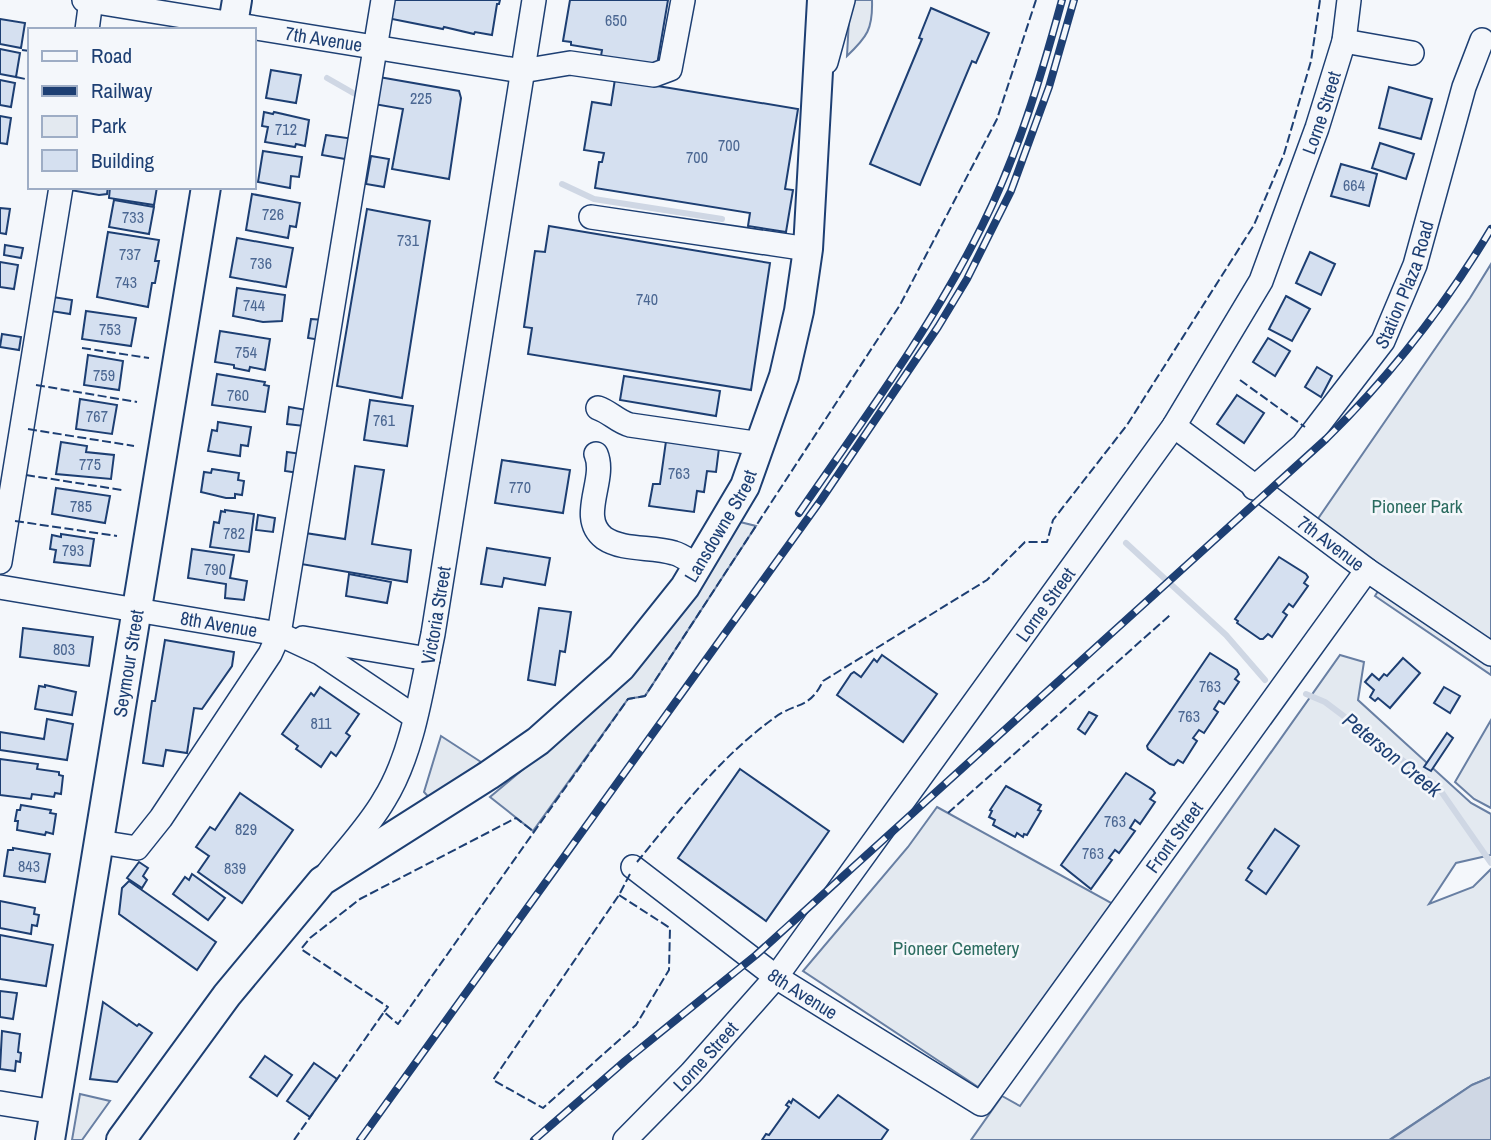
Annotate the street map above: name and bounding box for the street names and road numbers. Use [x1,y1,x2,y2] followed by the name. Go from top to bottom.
[283,20,364,58] street label: 7th Avenue
[1296,67,1347,158] street label: Lorne Street
[1369,218,1440,354] street label: Station Plaza Road
[678,466,763,587] street label: Lansdowne Street
[1292,510,1370,577] street label: 7th Avenue
[1010,561,1081,647] street label: Lorne Street
[414,564,457,667] street label: Victoria Street
[178,605,259,643] street label: 8th Avenue
[106,607,150,719] street label: Seymour Street
[1139,795,1209,878] street label: Front Street
[762,962,843,1025] street label: 8th Avenue
[667,1015,744,1097] street label: Lorne Street

